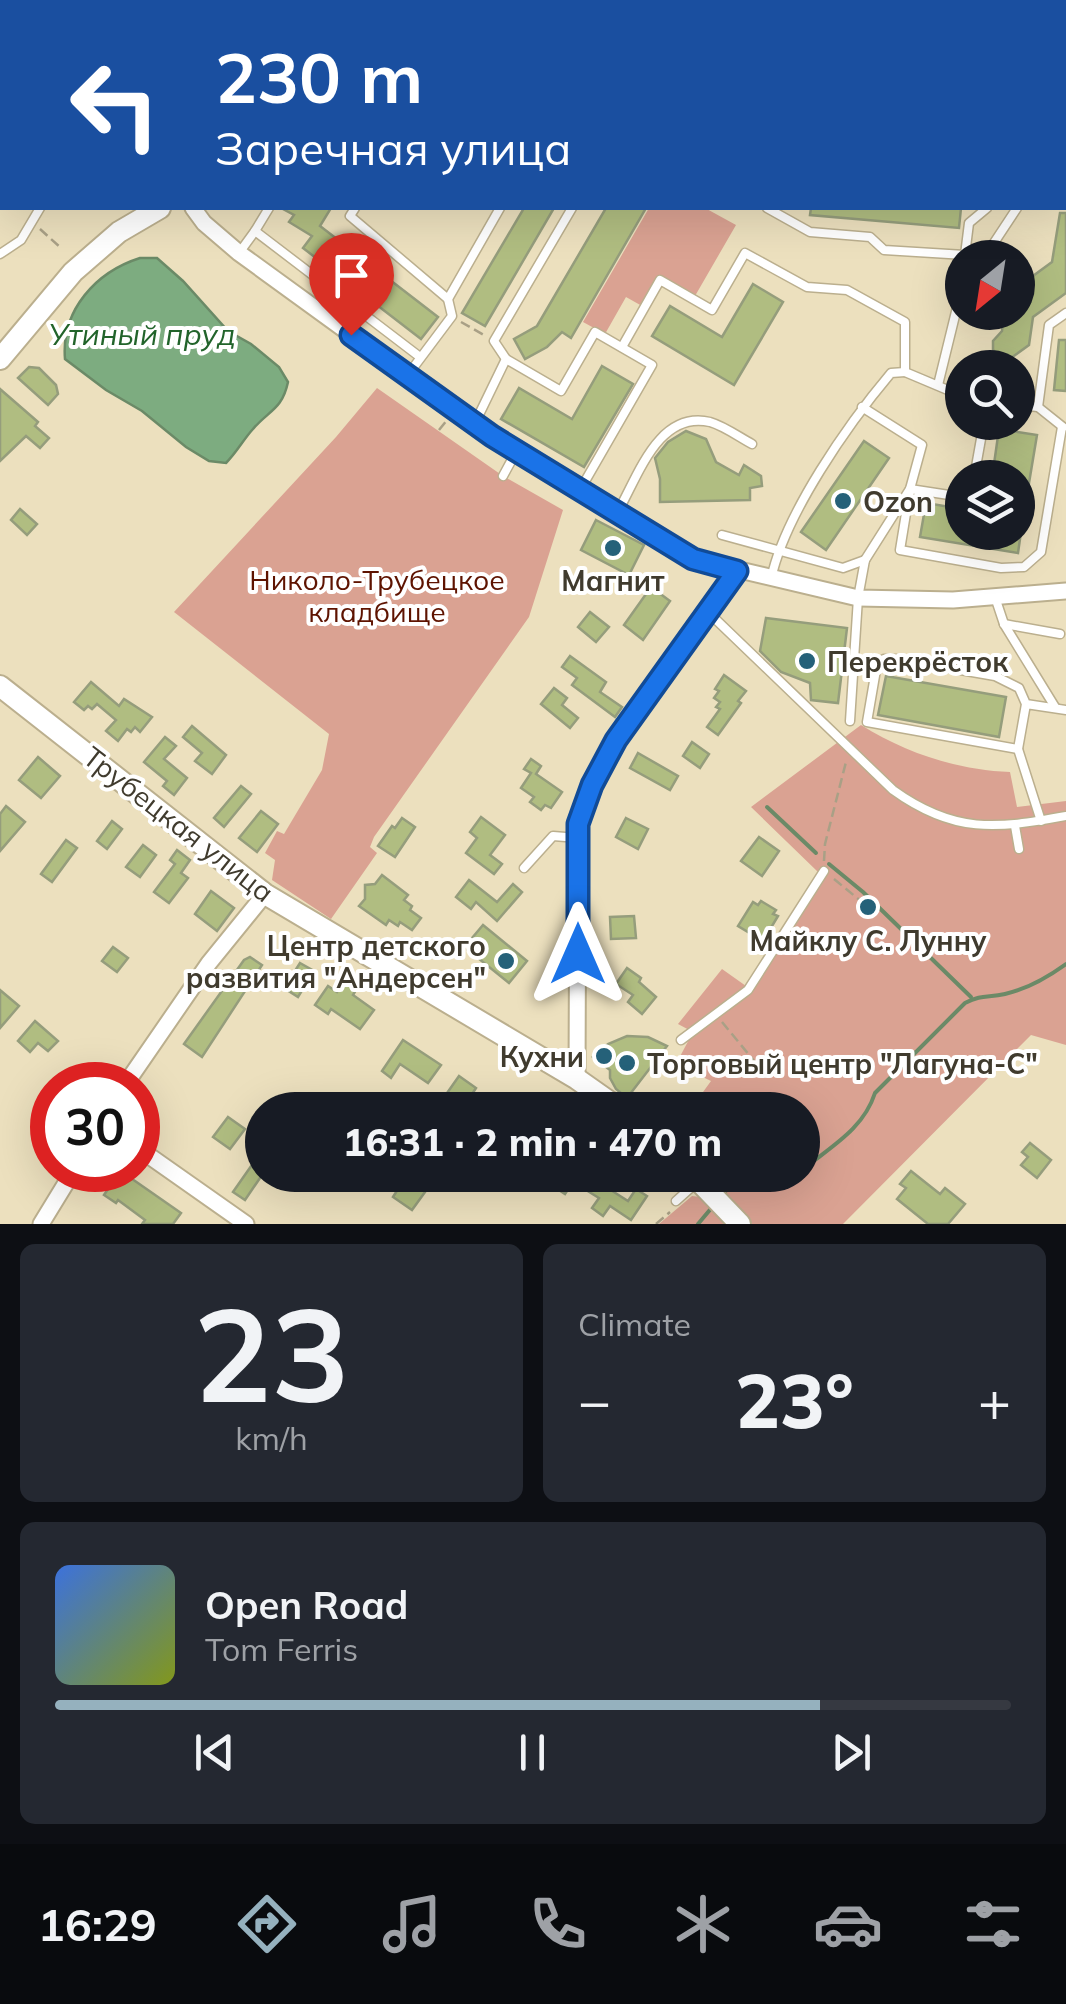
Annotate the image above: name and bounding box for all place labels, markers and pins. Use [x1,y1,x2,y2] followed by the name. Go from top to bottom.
[309,233,394,336] pin
[863,484,933,519] place label: Ozon
[832,490,854,512] marker: Ozon
[602,537,624,559] marker: Магнит
[561,563,665,598] place label: Магнит
[827,644,1009,679] place label: Перекрёсток
[796,650,818,672] marker: Перекрёсток
[857,896,879,918] marker: Майклу С. Лунну
[749,923,987,958] place label: Майклу С. Лунну
[186,928,486,995] place label: Центр детского развития "Андерсен"
[495,950,517,972] marker: Центр детского развития "Андерсен"
[500,1039,584,1074] place label: Кухни
[593,1045,615,1067] marker: Кухни
[647,1046,1038,1081] place label: Торговый центр "Лагуна-С"
[616,1052,638,1074] marker: Торговый центр "Лагуна-С"

